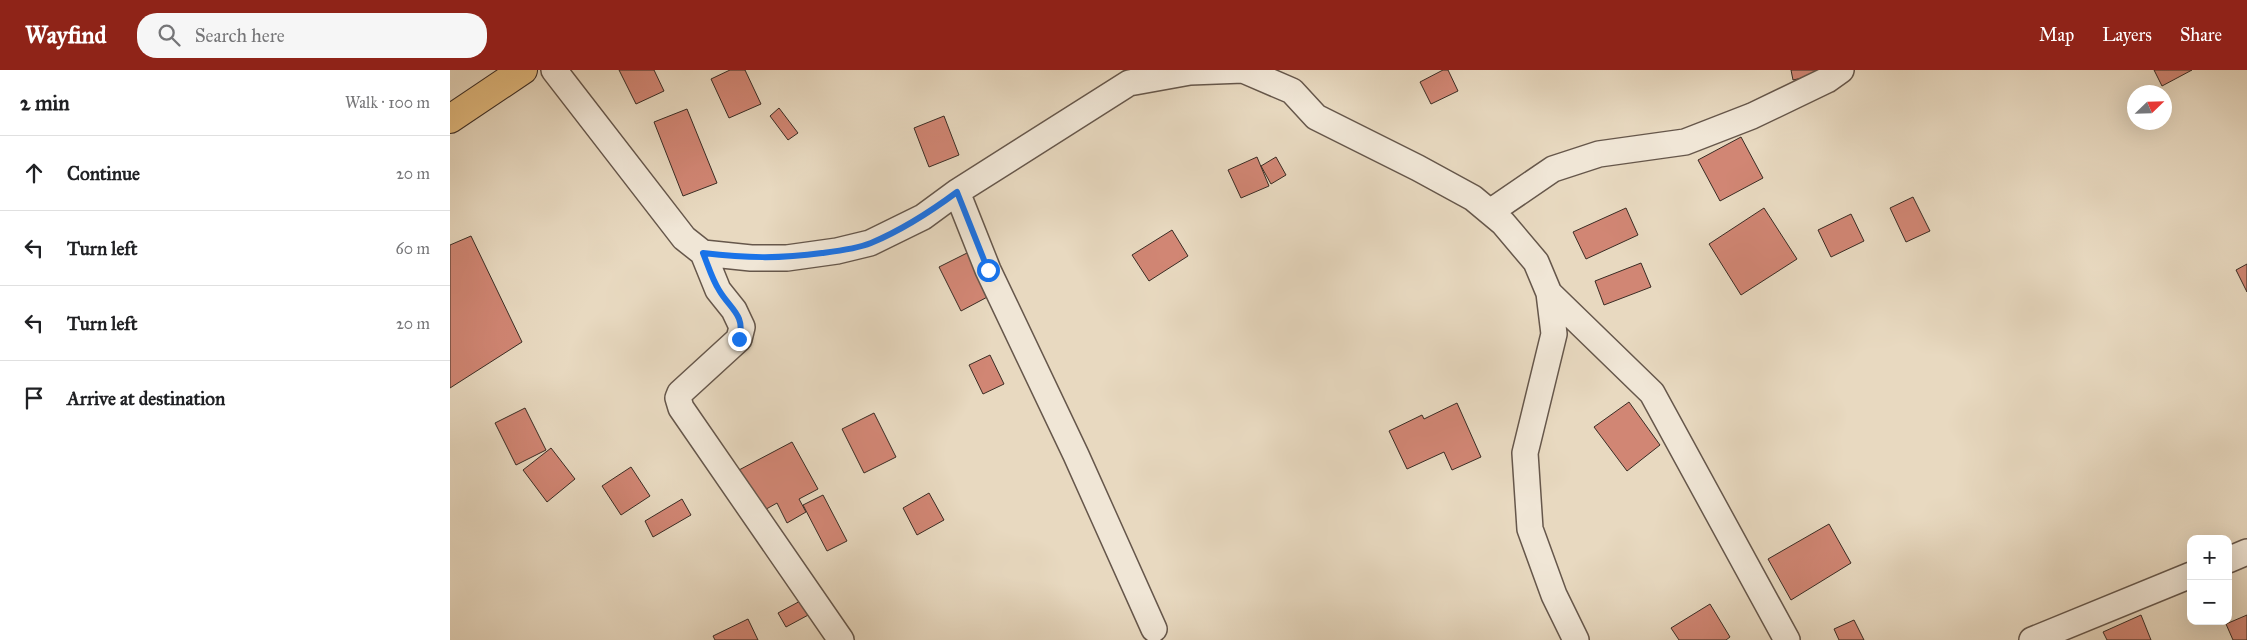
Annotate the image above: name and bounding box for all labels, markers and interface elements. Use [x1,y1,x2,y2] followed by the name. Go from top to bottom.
[137,13,487,58] search box
[25,20,107,50] text: Wayfind
[155,21,183,49] icon: search
[195,24,285,47] text: Search here
[2039,24,2074,46] text: Map
[2102,24,2152,46] text: Layers
[2180,24,2222,46] text: Share
[2127,85,2172,130] north arrow
[20,90,70,116] text: 2 min
[345,93,430,112] text: Walk · 100 m
[20,159,48,187] icon: ahead
[67,162,140,185] text: Continue
[396,164,430,183] text: 20 m
[20,234,48,262] icon: left
[67,237,137,260] text: Turn left
[396,239,430,258] text: 60 m
[977,259,1000,282] route start
[20,309,48,337] icon: left
[67,312,137,335] text: Turn left
[396,314,430,333] text: 20 m
[728,328,751,351] route end
[20,384,48,412] icon: arrive
[67,387,225,410] text: Arrive at destination
[2187,535,2232,625] map controls
[2187,535,2232,580] button: +
[2187,580,2232,625] button: −

